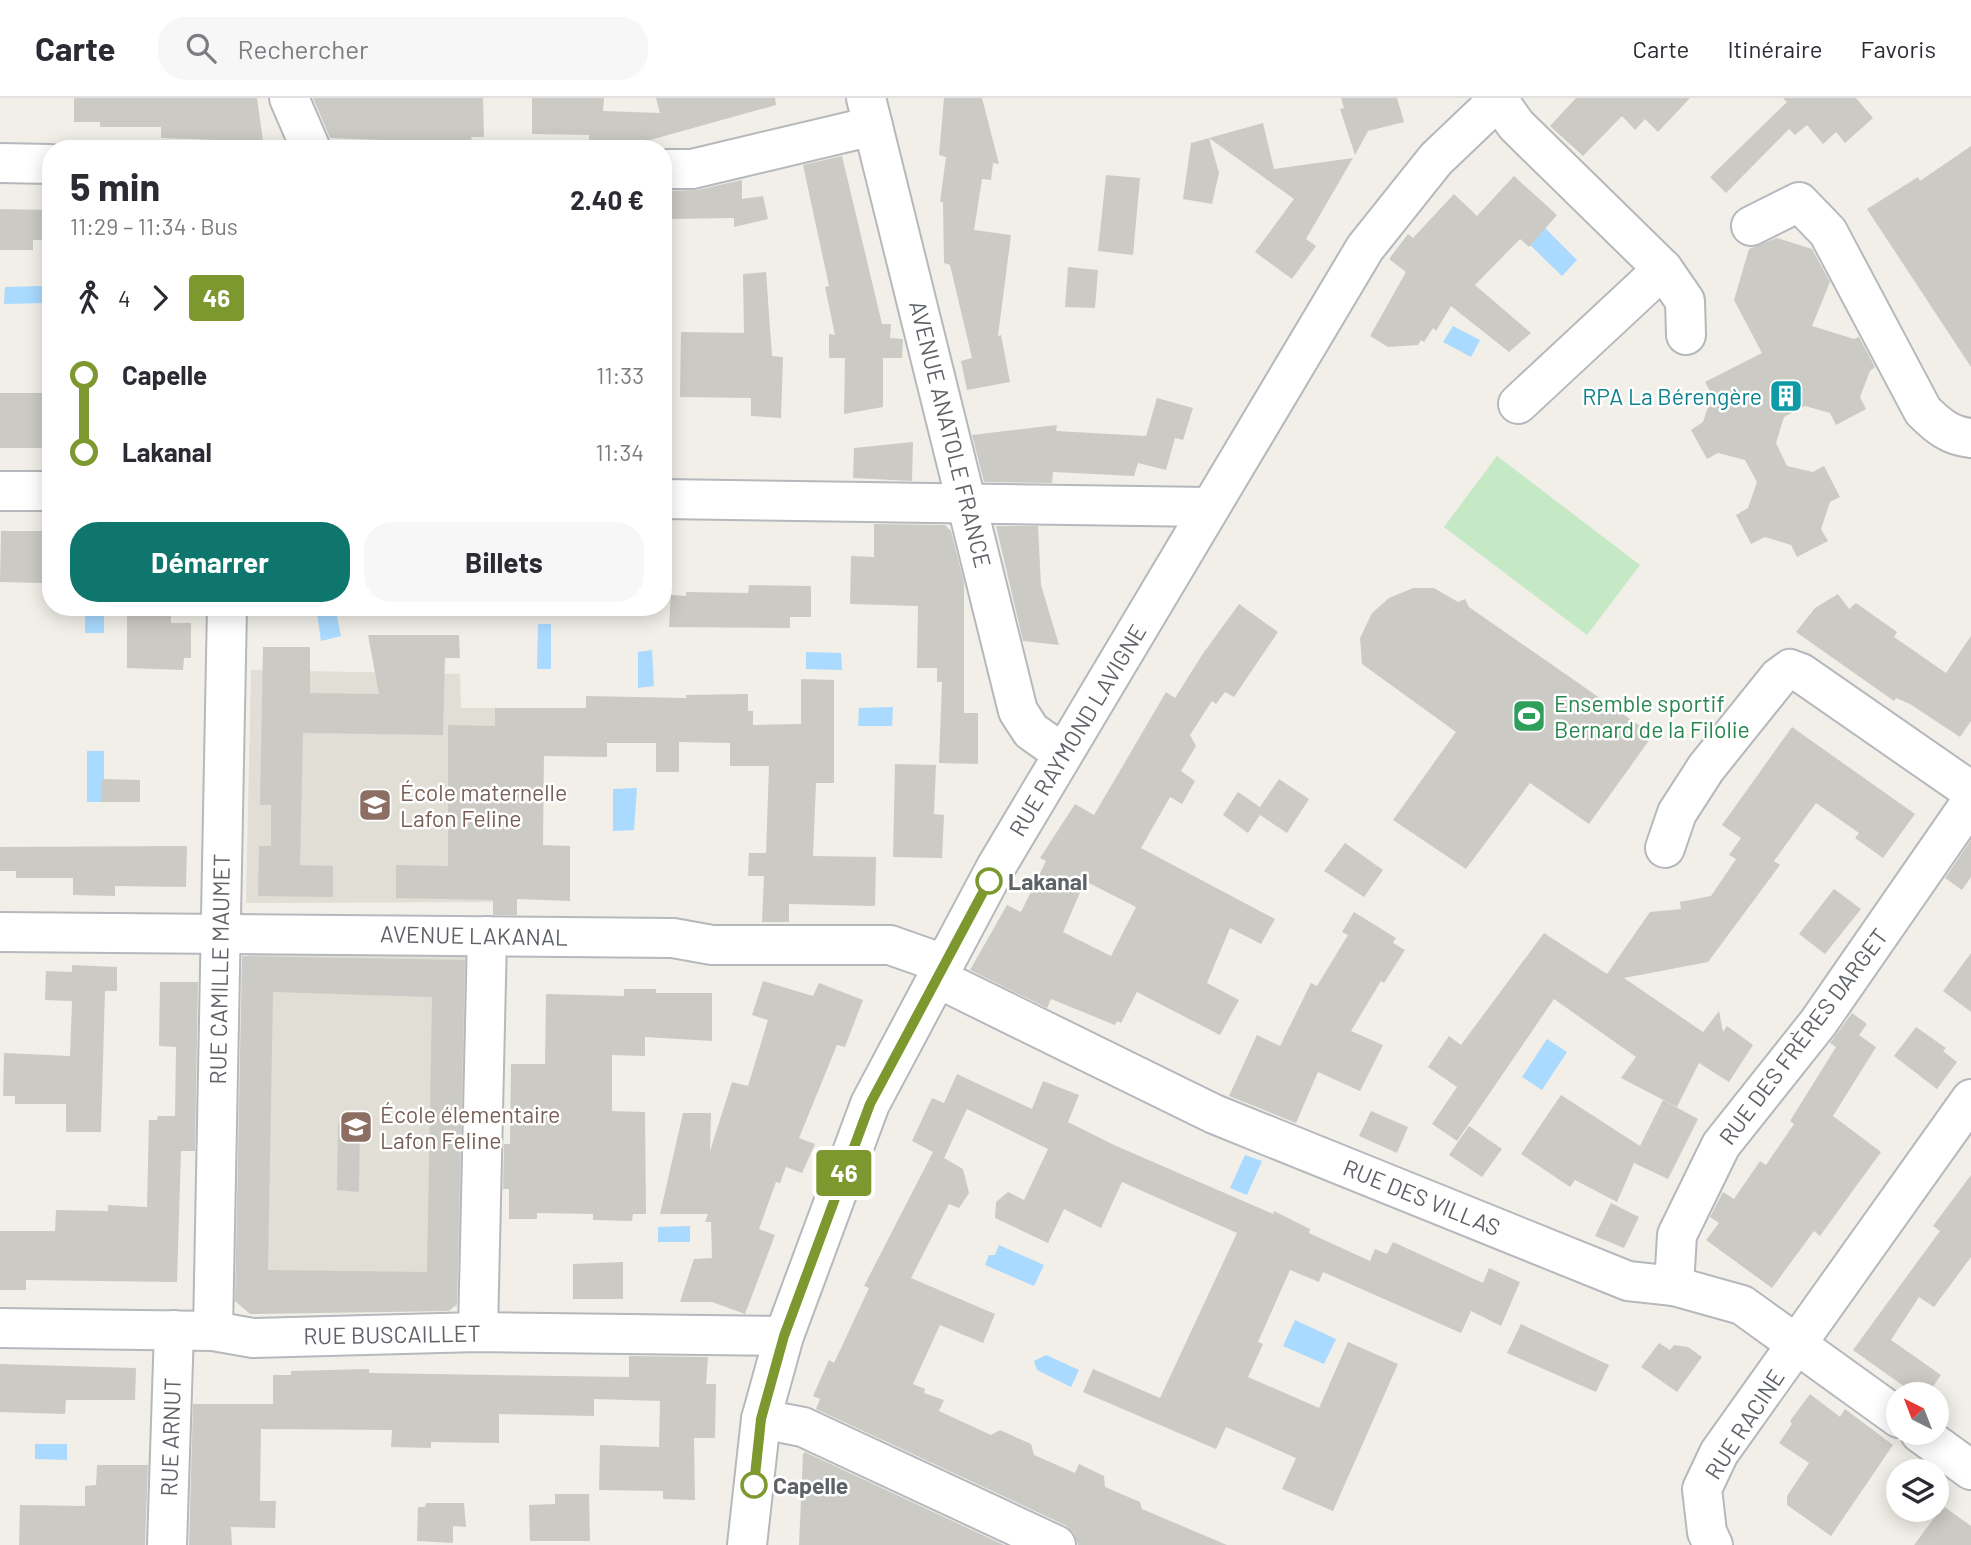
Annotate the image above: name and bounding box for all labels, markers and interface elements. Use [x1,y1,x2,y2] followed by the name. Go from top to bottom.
[158,17,648,80] search box
[35,28,116,68] text: Carte
[182,29,220,67] icon: search
[238,33,368,64] text: Rechercher
[1633,34,1689,63] text: Carte
[1727,34,1823,63] text: Itinéraire
[1861,34,1936,63] text: Favoris
[70,163,160,209] text: 5 min
[570,184,644,215] text: 2.40 €
[70,212,238,240] text: 11:29 – 11:34 · Bus
[70,279,108,317] icon: walk
[141,279,179,317] icon: forward
[203,283,230,312] text: 46
[118,284,131,312] text: 4
[904,298,998,570] street label: AVENUE ANATOLE FRANCE
[122,359,207,390] text: Capelle
[596,361,644,389] text: 11:33
[1767,377,1805,415] building icon: RPA La Bérengère
[1582,382,1762,410] place label: RPA La Bérengère
[122,436,212,467] text: Lakanal
[596,438,644,466] text: 11:34
[70,522,350,602] button: Démarrer
[364,522,644,602] button: Billets
[1003,619,1151,841] street label: RUE RAYMOND LAVIGNE
[1554,689,1750,743] place label: Ensemble sportif Bernard de la Filolie
[1510,697,1548,735] sports icon: Ensemble sportif Bernard de la Filolie
[400,778,567,832] place label: École maternelle Lafon Feline
[356,786,394,824] school or university icon: École maternelle Lafon Feline
[203,853,235,1085] street label: RUE CAMILLE MAUMET
[1008,867,1088,895] place label: Lakanal
[976,868,1002,894] marker: Lakanal
[380,919,568,951] street label: AVENUE LAKANAL
[1713,922,1893,1150] street label: RUE DES FRÈRES DARGET
[380,1100,560,1154] place label: École élementaire Lafon Feline
[337,1108,375,1146] school or university icon: École élementaire Lafon Feline
[812,1150,876,1196] line badge: 46
[1339,1153,1505,1241] street label: RUE DES VILLAS
[830,1158,858,1187] text: 46
[303,1318,481,1350] street label: RUE BUSCAILLET
[1698,1364,1790,1484] street label: RUE RACINE
[154,1377,186,1497] street label: RUE ARNUT
[1886,1382,1950,1446] north arrow
[1886,1382,1949,1522] map controls
[1886,1459,1949,1522] button: layers
[773,1471,848,1499] place label: Capelle
[741,1472,767,1498] marker: Capelle

